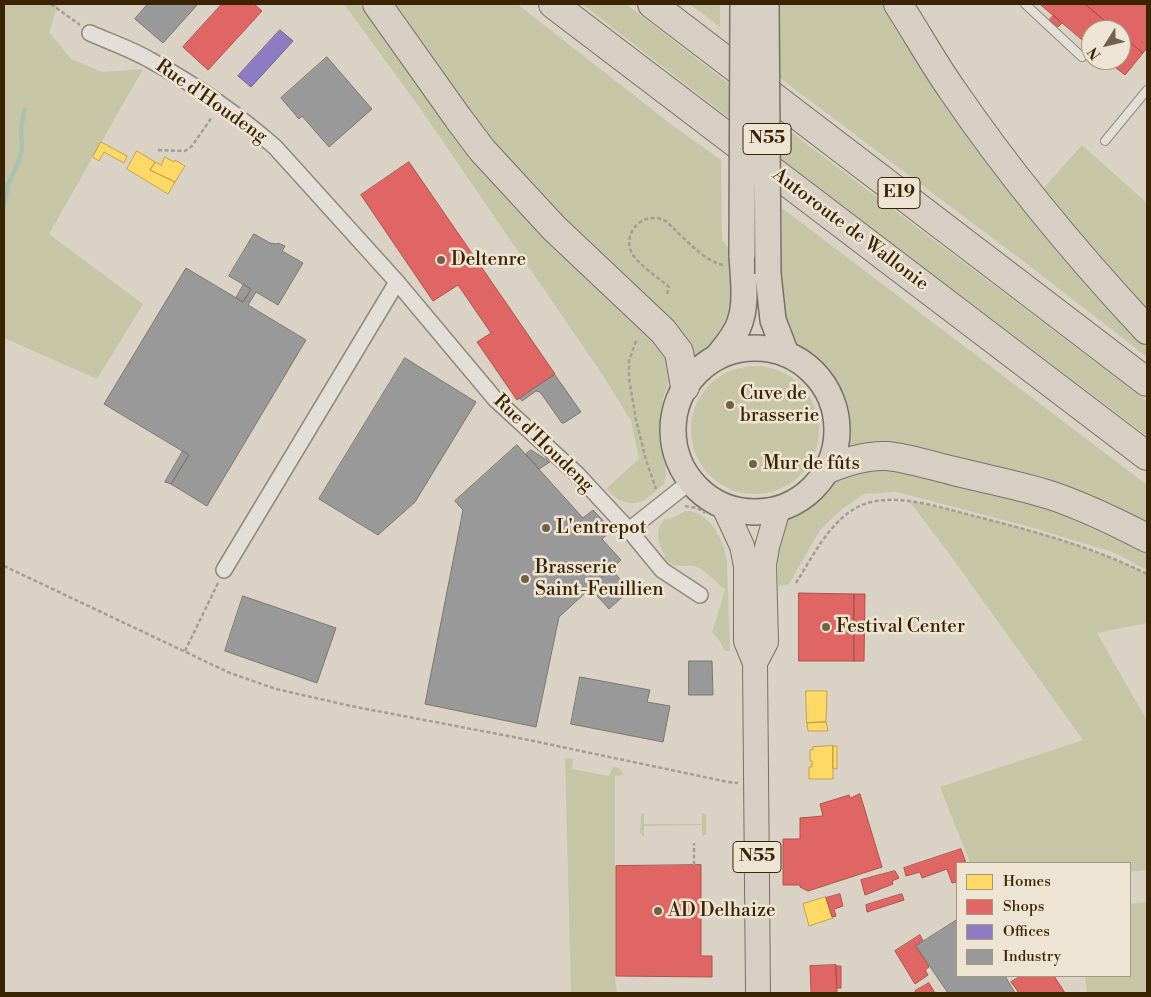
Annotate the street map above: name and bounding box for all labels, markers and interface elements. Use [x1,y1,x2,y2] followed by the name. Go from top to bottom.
[1081,20,1131,70] north arrow
[1084,43,1105,63] text: N
[151,55,271,149] street label: Rue d'Houdeng
[743,124,791,154] road number: N55
[767,164,933,296] street label: Autoroute de Wallonie
[878,178,920,208] road number: E19
[451,249,526,271] place label: Deltenre
[435,254,447,266] marker: Deltenre
[740,383,819,427] place label: Cuve de brasserie
[488,390,598,498] street label: Rue d'Houdeng
[724,399,736,411] marker: Cuve de brasserie
[763,453,860,475] place label: Mur de fûts
[747,458,759,470] marker: Mur de fûts
[556,517,646,539] place label: L'entrepot
[540,522,552,534] marker: L'entrepot
[535,557,664,601] place label: Brasserie Saint-Feuillien
[519,573,531,585] marker: Brasserie Saint-Feuillien
[836,616,965,638] place label: Festival Center
[820,621,832,633] marker: Festival Center
[733,842,781,872] road number: N55
[956,862,1131,977] legend
[1003,872,1051,891] text: Homes
[1003,897,1044,916] text: Shops
[668,900,776,922] place label: AD Delhaize
[652,905,664,917] marker: AD Delhaize
[1003,922,1050,941] text: Offices
[1003,947,1061,966] text: Industry

